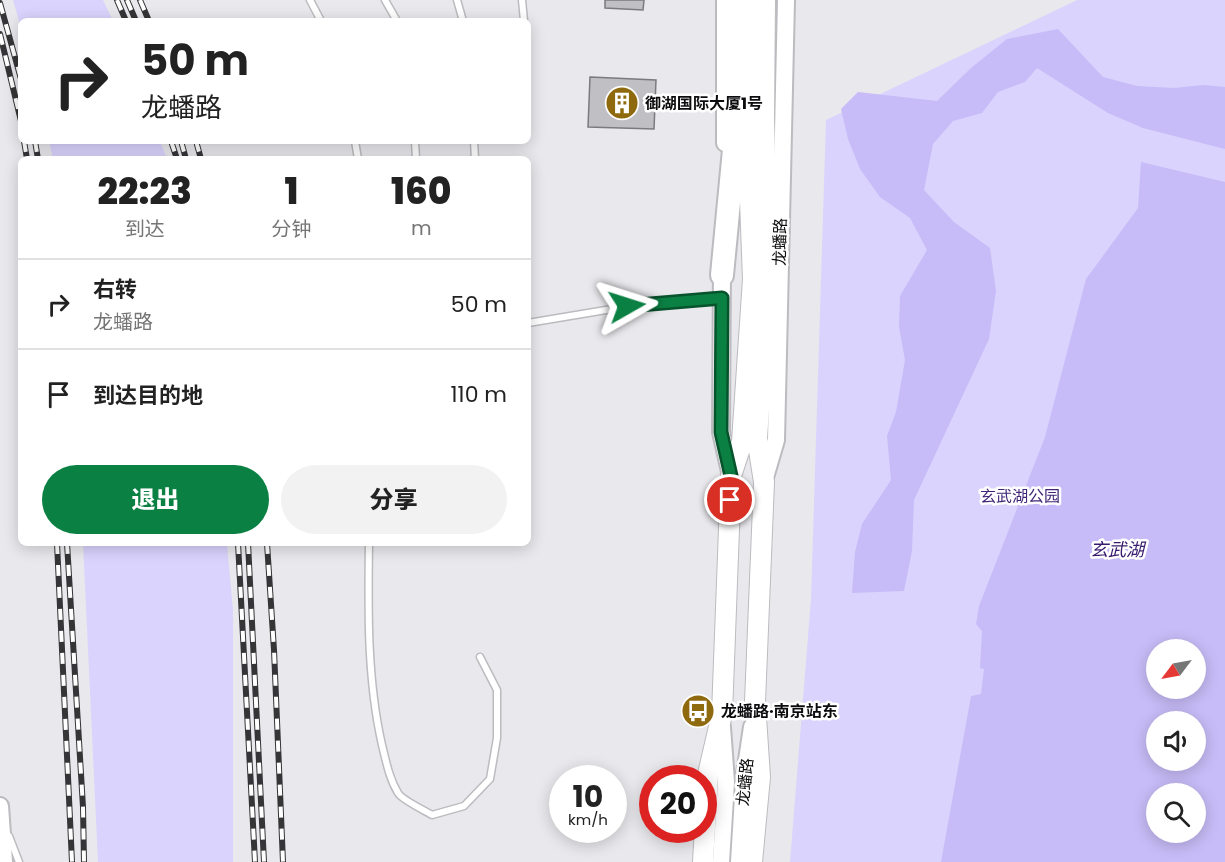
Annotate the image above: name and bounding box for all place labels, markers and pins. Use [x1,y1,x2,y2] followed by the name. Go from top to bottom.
[604,85,640,121] building icon: 御湖国际大厦1号
[645,92,763,115] place label: 御湖国际大厦1号
[704,474,755,525] pin
[680,693,716,729] bus stop icon: 龙蟠路·南京站东
[721,700,838,723] place label: 龙蟠路·南京站东

